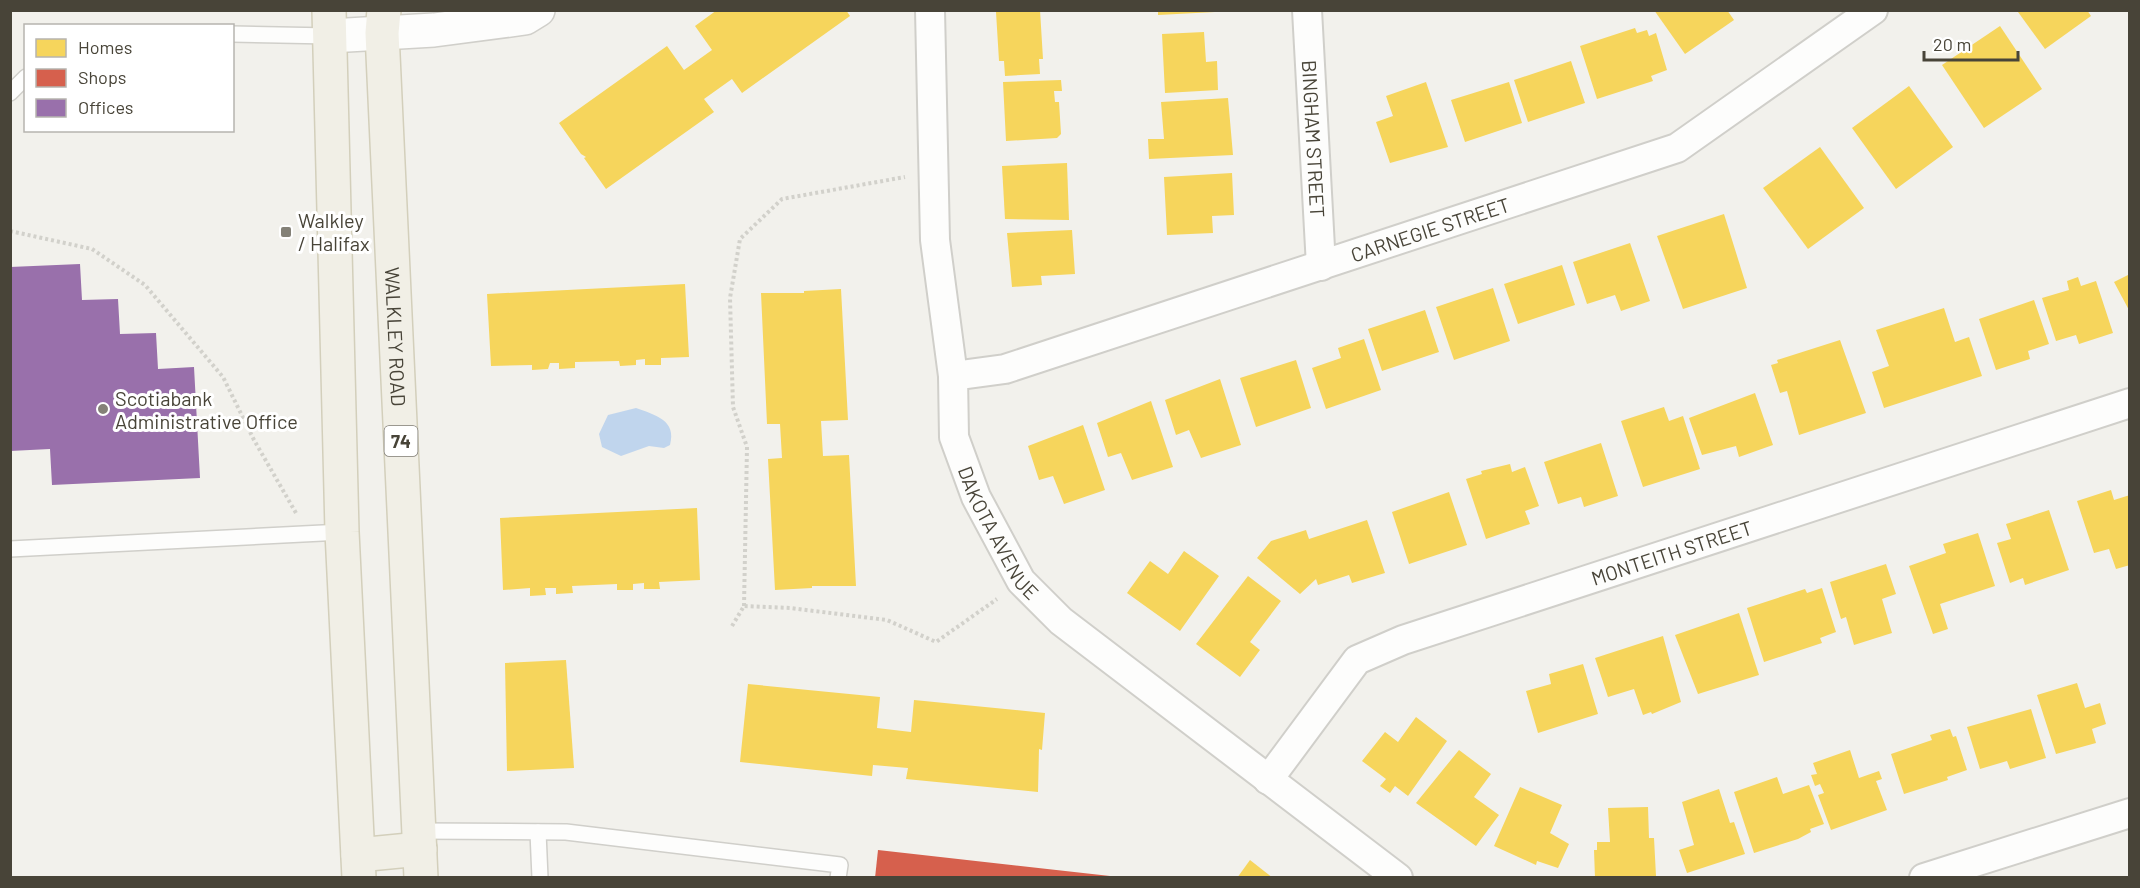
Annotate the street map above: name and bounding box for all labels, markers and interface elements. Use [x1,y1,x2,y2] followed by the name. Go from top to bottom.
[24,24,234,132] legend
[1924,24,2018,62] scale bar
[1933,33,1971,55] text: 20 m
[78,36,132,58] text: Homes
[1298,59,1330,218] street label: BINGHAM STREET
[78,66,127,88] text: Shops
[78,96,134,118] text: Offices
[1348,192,1513,267] street label: CARNEGIE STREET
[298,208,370,255] place label: Walkley / Halifax
[279,225,293,239] marker: Walkley / Halifax
[381,266,411,407] street label: WALKLEY ROAD
[115,386,298,433] place label: Scotiabank Administrative Office
[96,402,110,416] marker: Scotiabank Administrative Office
[384,426,418,456] road number: 74
[954,463,1044,604] street label: DAKOTA AVENUE
[1588,515,1755,590] street label: MONTEITH STREET

